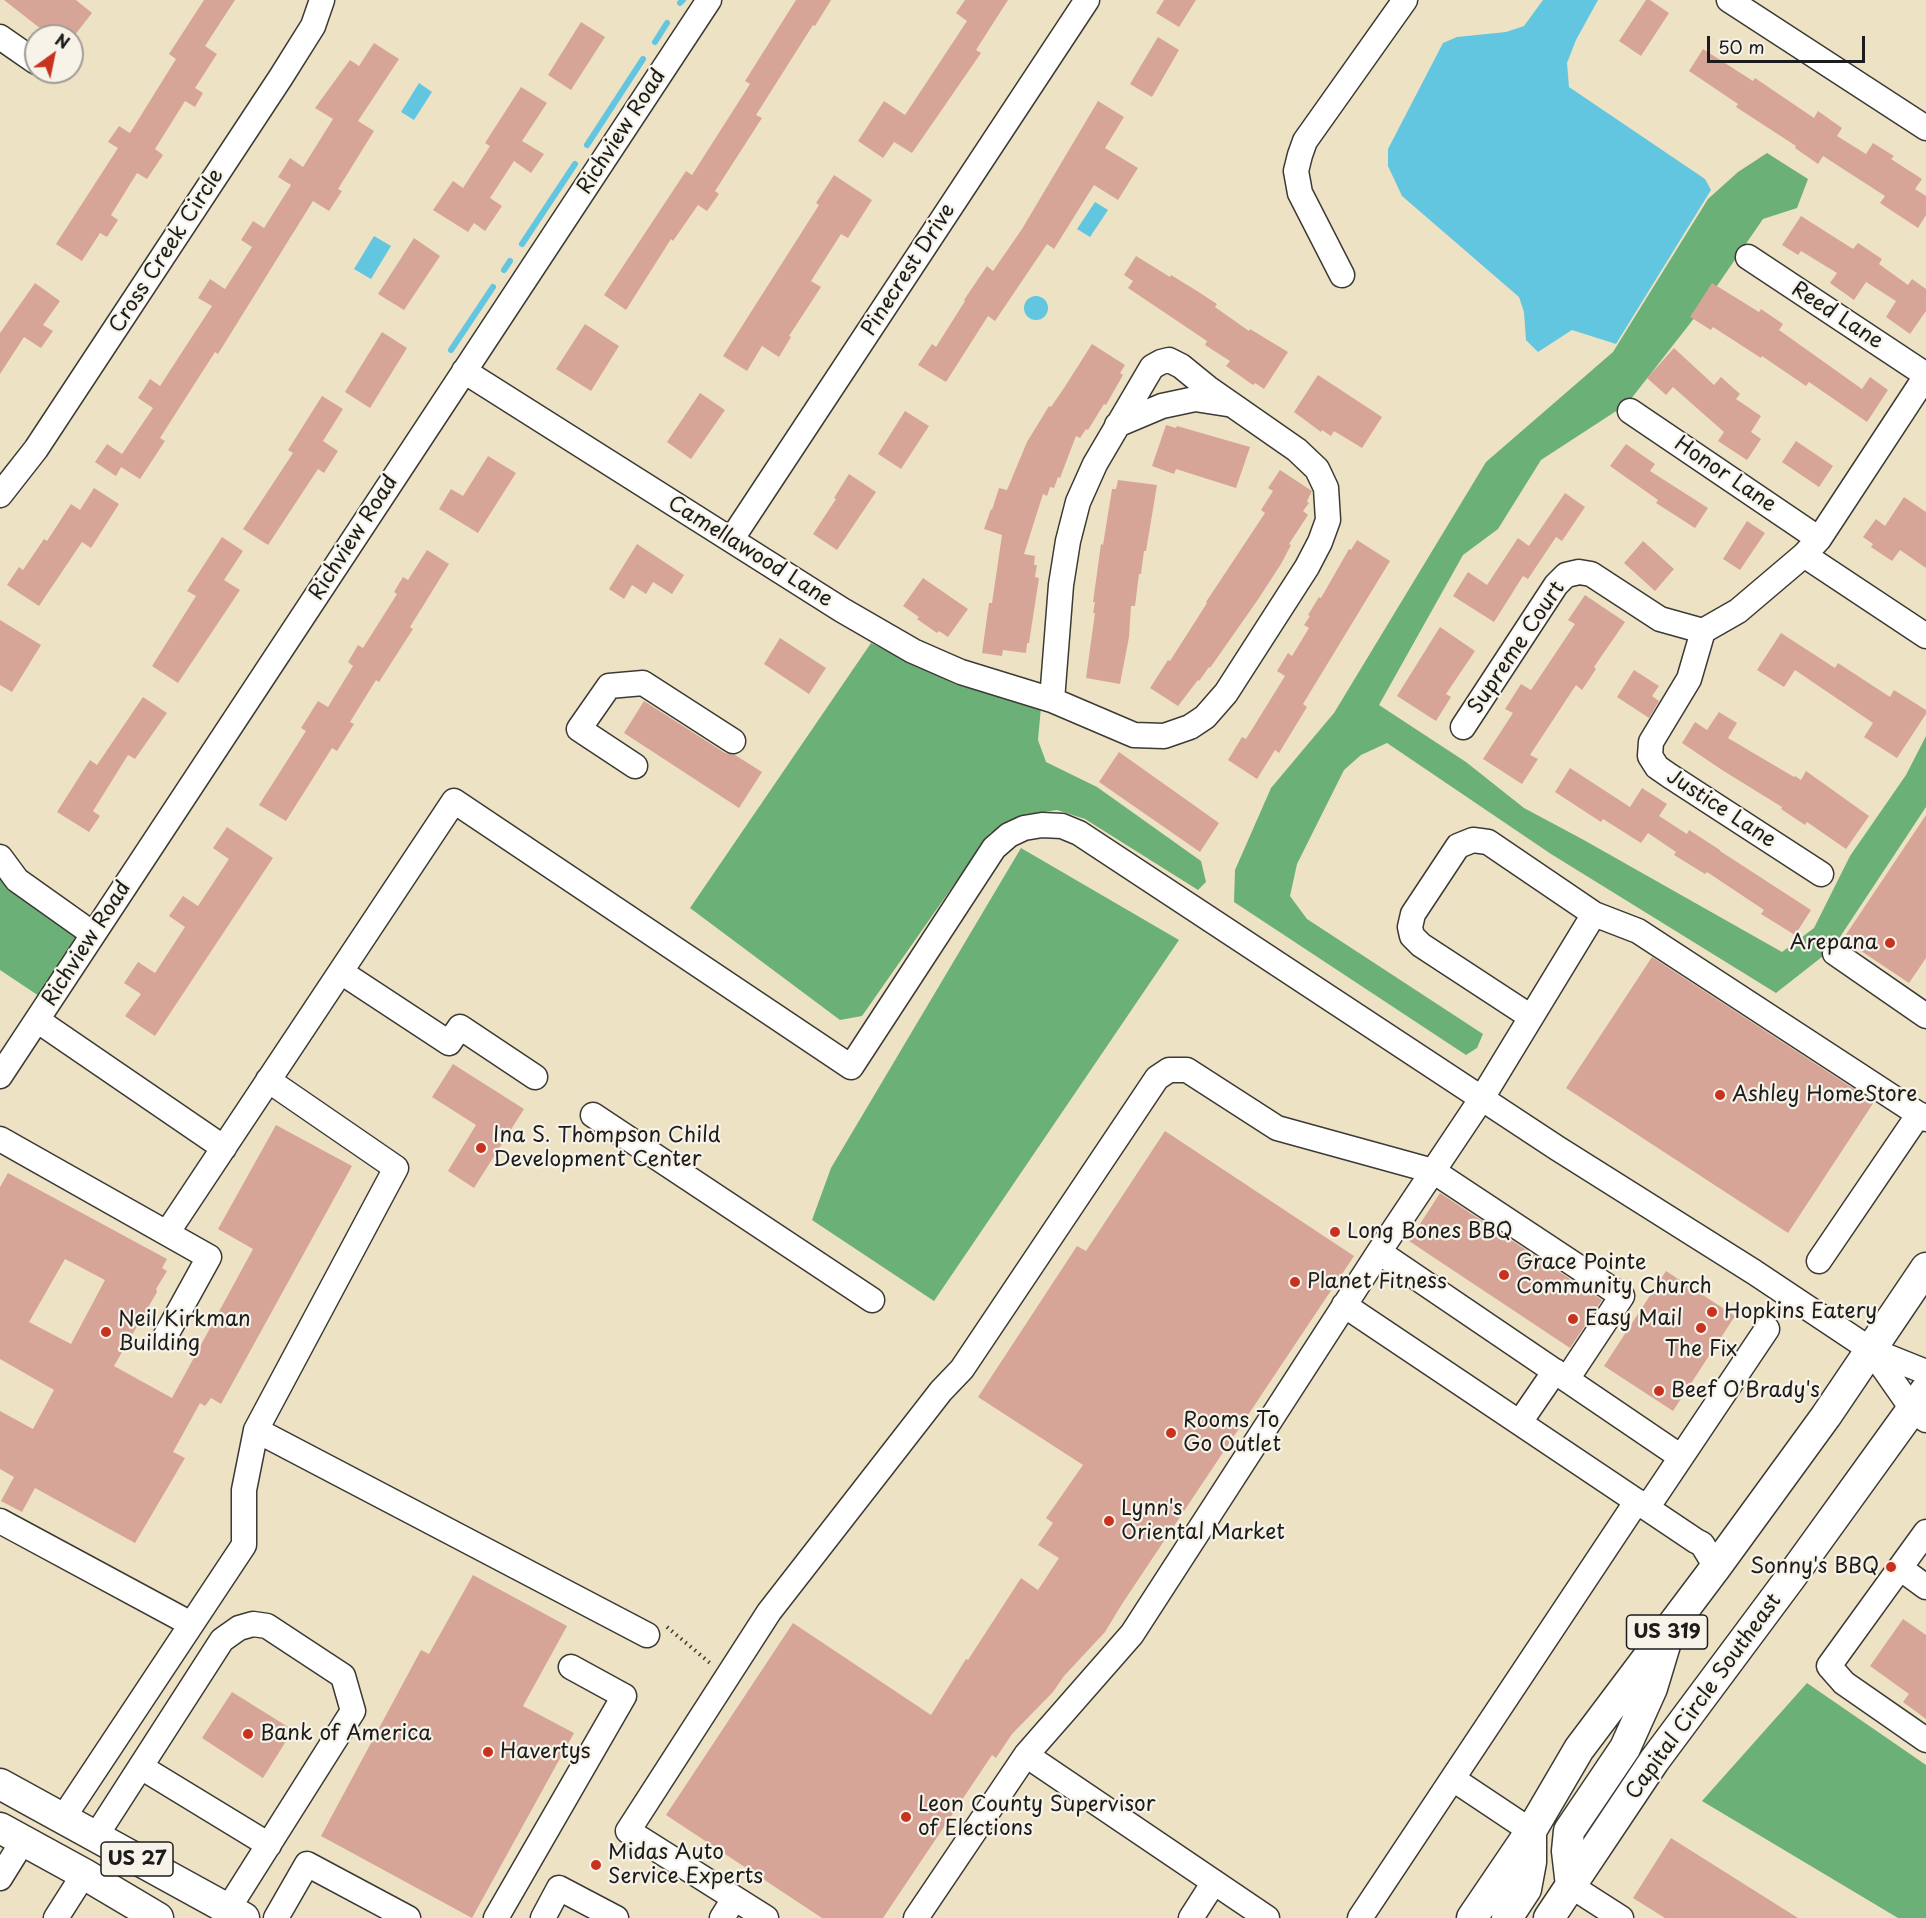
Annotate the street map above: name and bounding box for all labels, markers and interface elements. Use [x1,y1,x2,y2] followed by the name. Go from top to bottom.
[24,24,84,84] north arrow
[1710,24,1868,62] scale bar
[51,27,75,54] text: N
[1718,33,1765,60] text: 50 m
[572,65,672,199] street label: Richview Road
[104,164,230,338] street label: Cross Creek Circle
[857,199,961,341] street label: Pinecrest Drive
[1786,277,1888,355] street label: Reed Lane
[1669,432,1781,518] street label: Honor Lane
[304,471,404,605] street label: Richview Road
[663,491,837,613] street label: Camellawood Lane
[1463,577,1571,719] street label: Supreme Court
[1662,764,1780,854] street label: Justice Lane
[37,877,137,1011] street label: Richview Road
[1790,930,1878,956] place label: Arepana
[1883,936,1897,950] marker: Arepana
[1732,1082,1917,1108] place label: Ashley HomeStore
[1713,1088,1727,1102] marker: Ashley HomeStore
[493,1123,721,1173] place label: Ina S. Thompson Child Development Center
[474,1141,488,1155] marker: Ina S. Thompson Child Development Center
[1347,1219,1513,1245] place label: Long Bones BBQ
[1328,1225,1342,1239] marker: Long Bones BBQ
[1516,1250,1712,1300] place label: Grace Pointe Community Church
[1497,1268,1511,1282] marker: Grace Pointe Community Church
[1307,1269,1447,1295] place label: Planet Fitness
[1288,1275,1302,1289] marker: Planet Fitness
[1724,1299,1877,1325] place label: Hopkins Eatery
[1705,1305,1719,1319] marker: Hopkins Eatery
[1585,1306,1682,1332] place label: Easy Mail
[118,1307,251,1357] place label: Neil Kirkman Building
[1566,1312,1580,1326] marker: Easy Mail
[1694,1321,1708,1335] marker: The Fix
[99,1325,113,1339] marker: Neil Kirkman Building
[1665,1337,1737,1363] place label: The Fix
[1671,1378,1820,1404] place label: Beef O'Brady's
[1652,1384,1666,1398] marker: Beef O'Brady's
[1183,1408,1281,1458] place label: Rooms To Go Outlet
[1164,1426,1178,1440] marker: Rooms To Go Outlet
[1121,1496,1285,1546] place label: Lynn's Oriental Market
[1102,1514,1116,1528] marker: Lynn's Oriental Market
[1750,1554,1879,1580] place label: Sonny's BBQ
[1884,1560,1898,1574] marker: Sonny's BBQ
[1621,1589,1787,1805] street label: Capital Circle Southeast
[1626,1615,1708,1649] road number: US 319
[260,1721,431,1747] place label: Bank of America
[241,1727,255,1741] marker: Bank of America
[500,1739,591,1765] place label: Havertys
[481,1745,495,1759] marker: Havertys
[918,1792,1155,1842] place label: Leon County Supervisor of Elections
[899,1810,913,1824] marker: Leon County Supervisor of Elections
[608,1840,763,1890] place label: Midas Auto Service Experts
[101,1842,173,1876] road number: US 27
[589,1858,603,1872] marker: Midas Auto Service Experts

